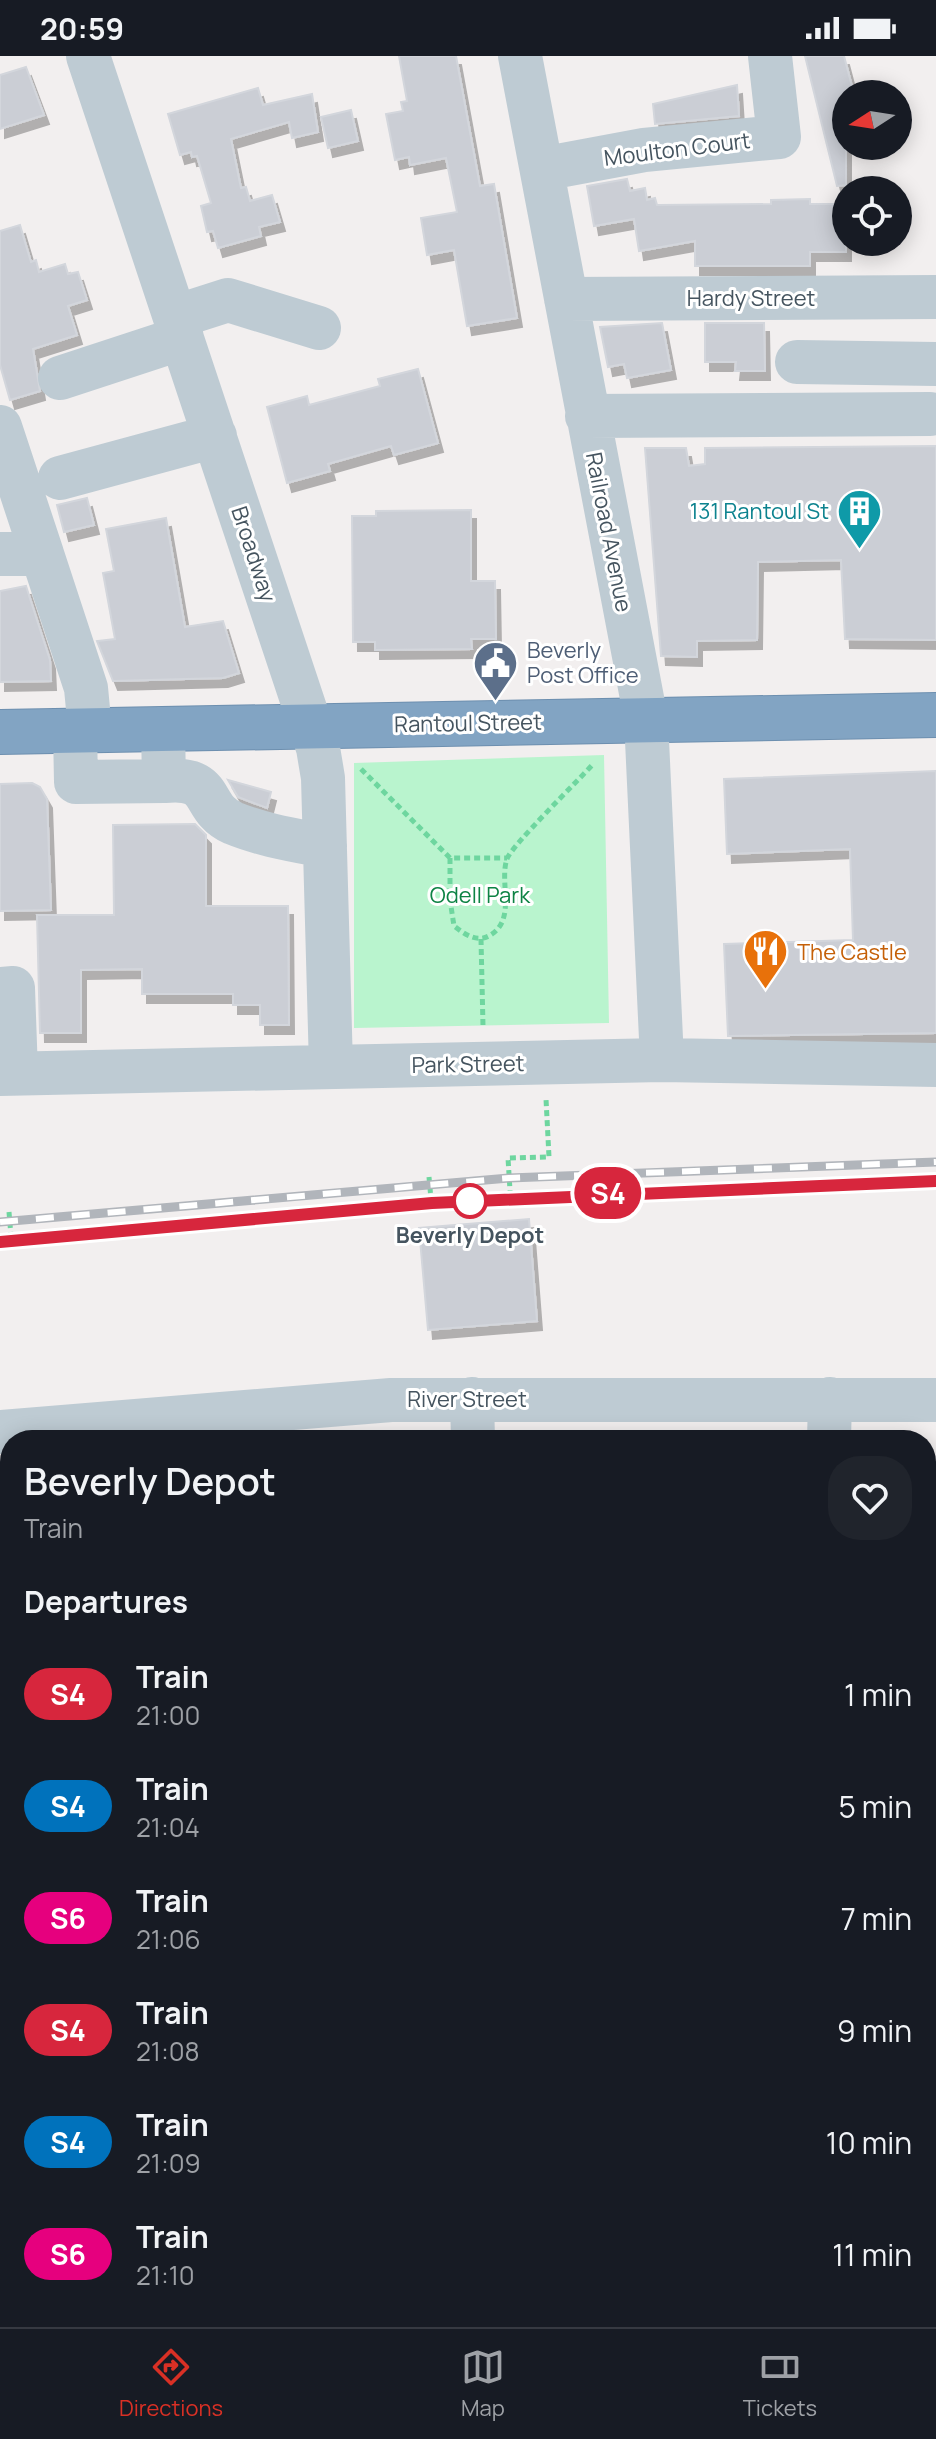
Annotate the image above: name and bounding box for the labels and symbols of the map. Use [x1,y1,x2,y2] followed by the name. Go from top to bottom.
[832,80,912,160] north arrow
[602,125,752,173] street label: Moulton Court
[687,283,816,313] street label: Hardy Street
[579,450,639,615] street label: Railroad Avenue
[836,487,884,550] building icon: 131 Rantoul St
[690,496,829,526] place label: 131 Rantoul St
[224,502,284,606] street label: Broadway
[527,635,639,690] place label: Beverly Post Office
[472,639,520,702] public building icon: Beverly Post Office
[394,707,542,739] street label: Rantoul Street
[430,880,531,910] park label: Odell Park
[742,928,790,991] restaurant icon: The Castle
[797,937,907,967] place label: The Castle
[411,1048,525,1080] street label: Park Street
[572,1167,644,1219] line badge: S4
[453,1184,487,1218] marker: Beverly Depot
[396,1220,544,1250] place label: Beverly Depot
[407,1384,527,1414] street label: River Street

